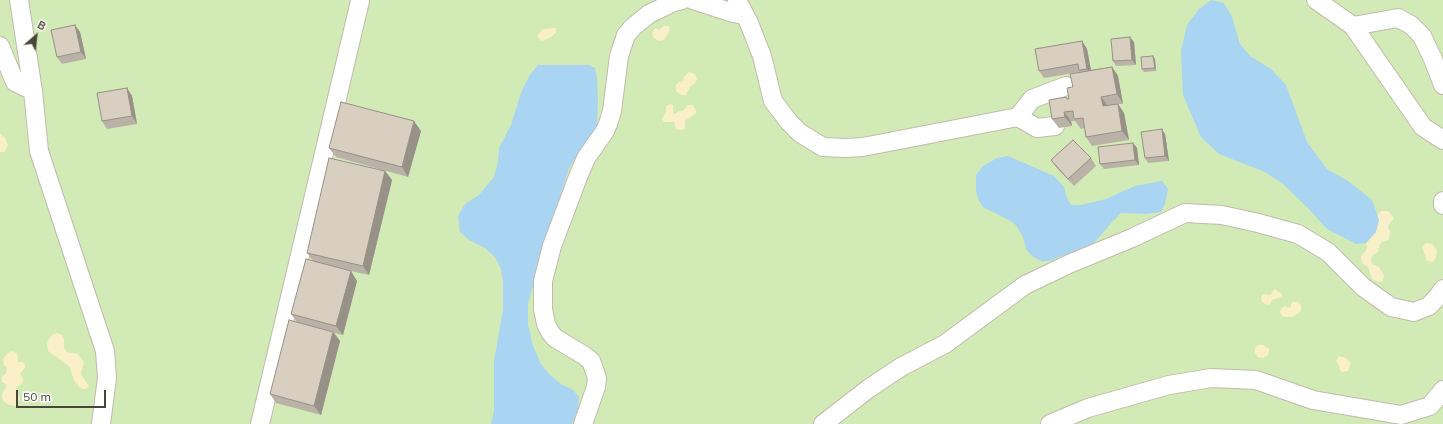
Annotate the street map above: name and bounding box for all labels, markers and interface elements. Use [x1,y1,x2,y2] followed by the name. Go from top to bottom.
[16,16,56,56] north arrow
[35,17,48,33] text: B
[18,382,108,408] scale bar
[23,389,51,404] text: 50 m

